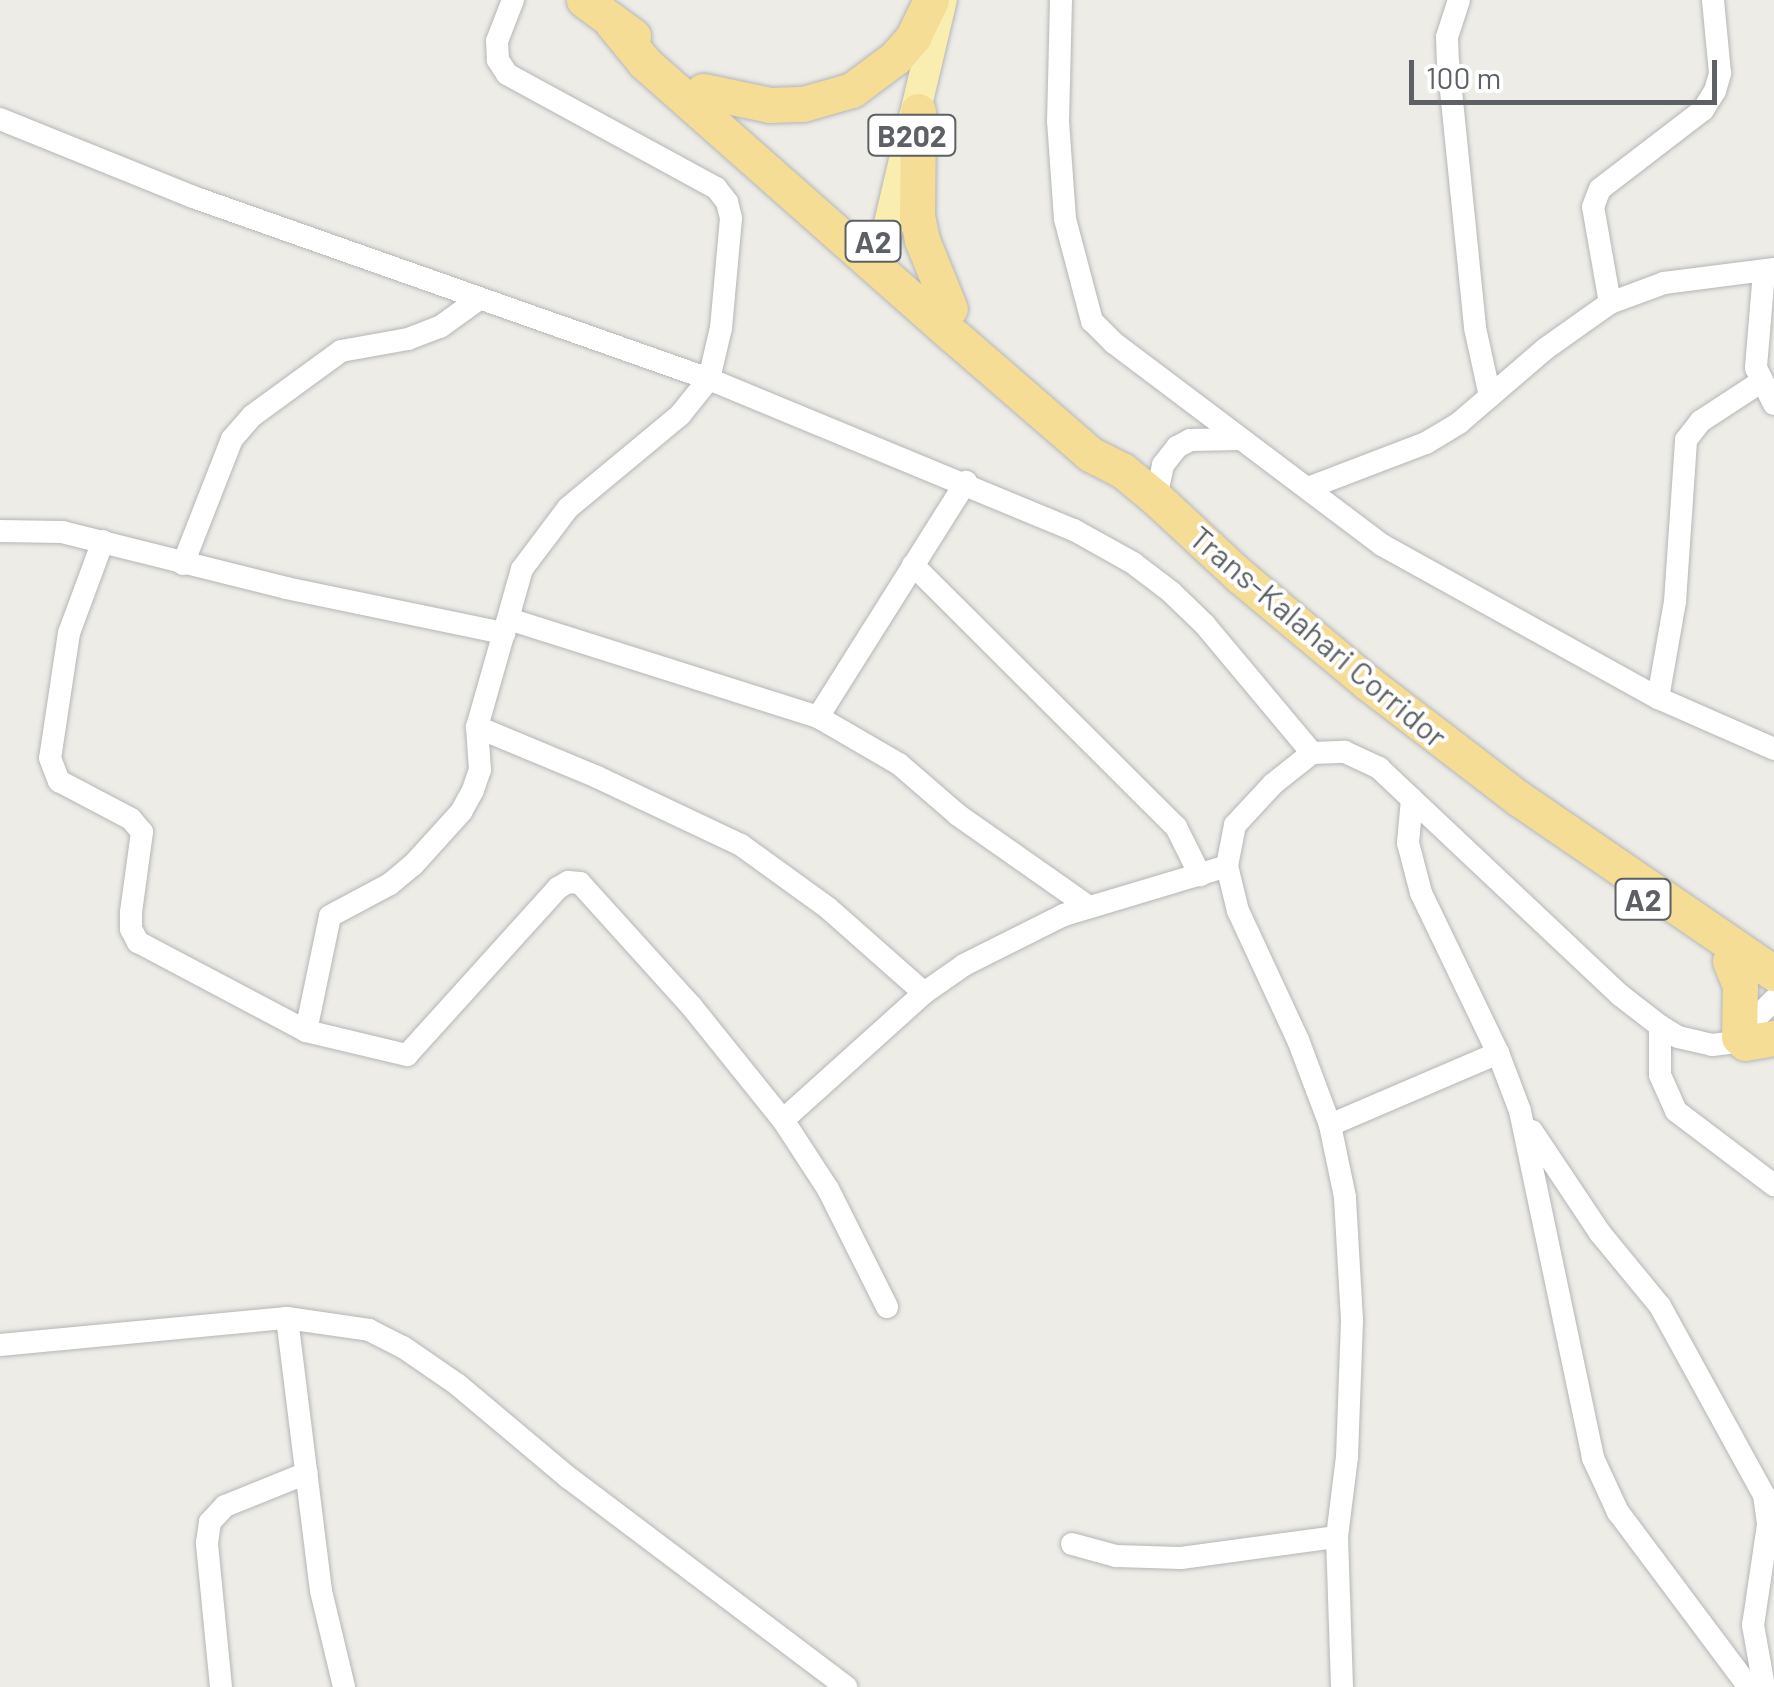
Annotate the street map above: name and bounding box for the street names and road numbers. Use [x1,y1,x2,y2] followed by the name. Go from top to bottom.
[867,110,957,160] road number: B202
[843,216,903,266] road number: A2
[1183,517,1455,755] street label: Trans-Kalahari Corridor
[1613,874,1673,924] road number: A2

